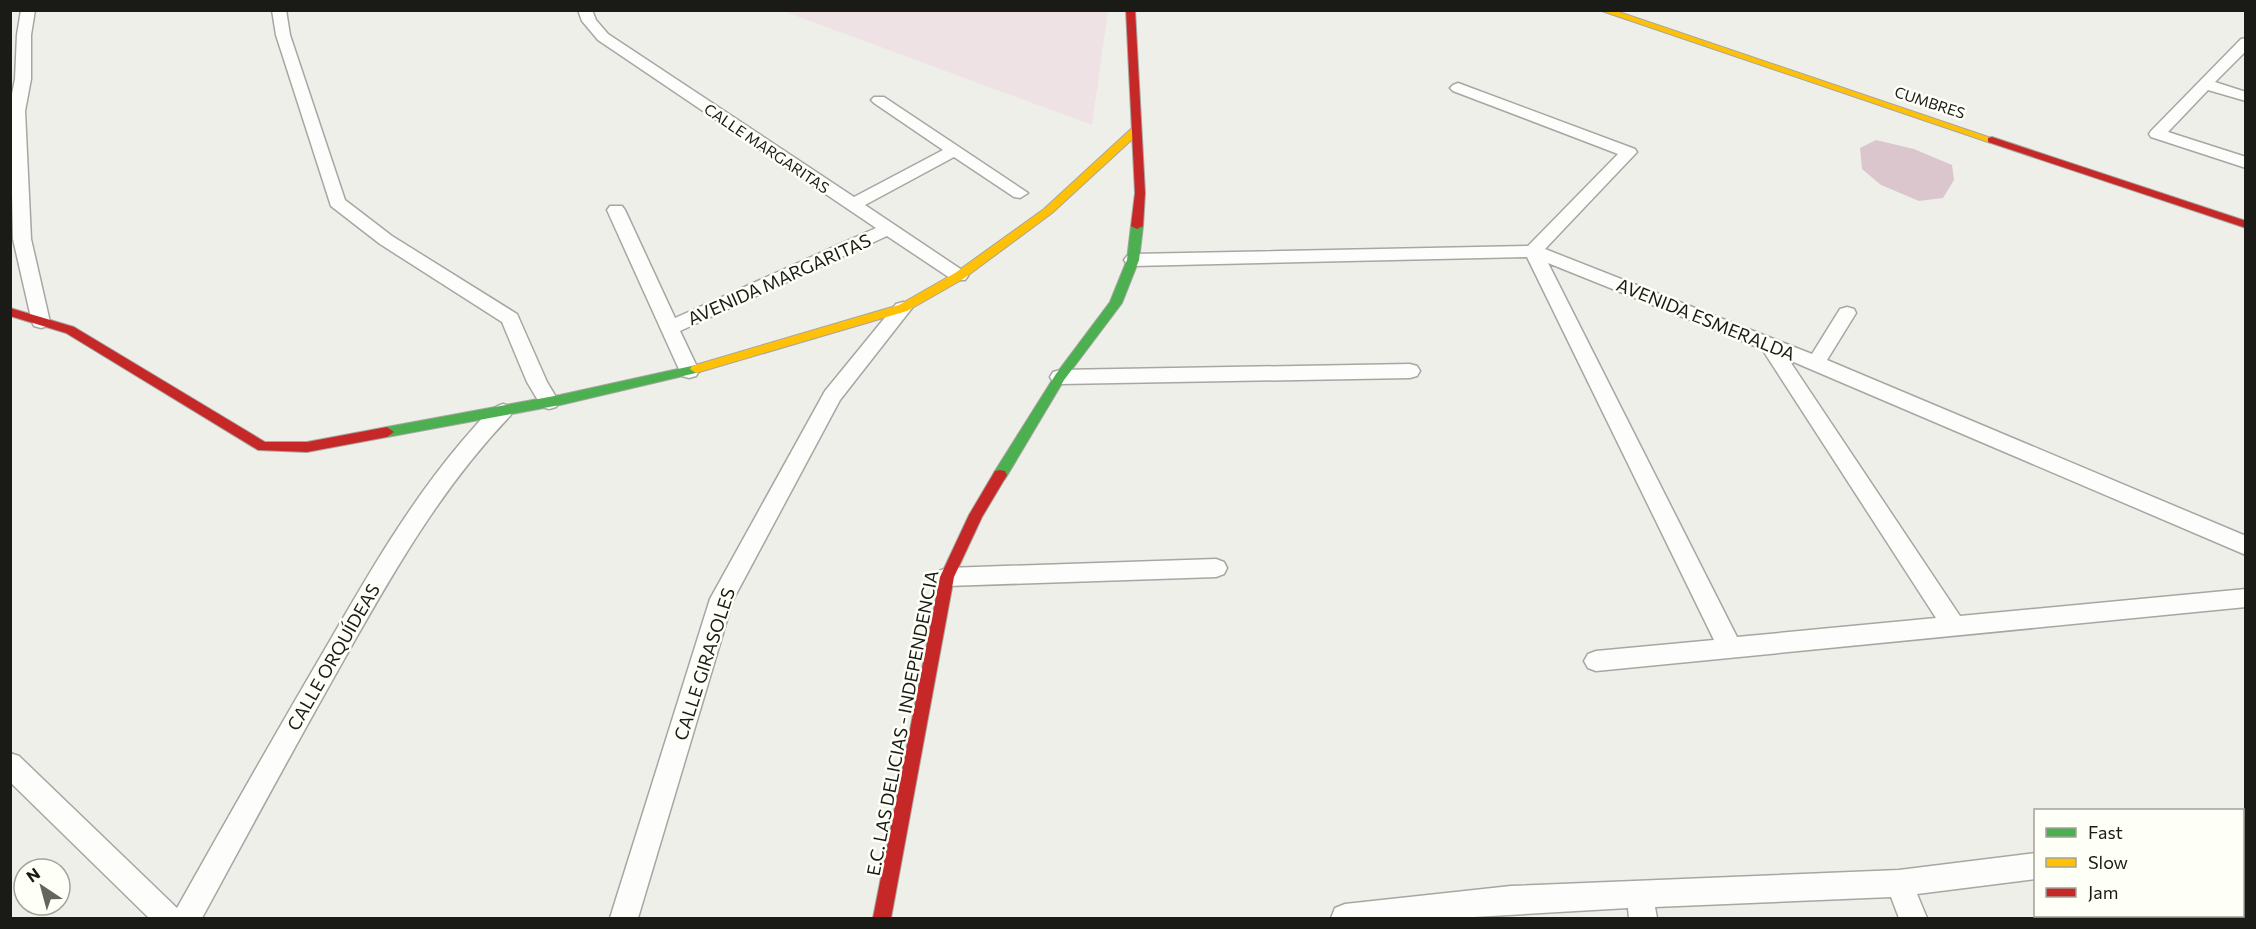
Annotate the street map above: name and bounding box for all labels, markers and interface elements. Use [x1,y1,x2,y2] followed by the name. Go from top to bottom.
[1893,82,1968,122] street label: CUMBRES
[701,99,833,197] street label: CALLE MARGARITAS
[684,229,874,329] street label: AVENIDA MARGARITAS
[1614,273,1798,365] street label: AVENIDA ESMERALDA
[862,568,942,878] street label: E.C. LAS DELICIAS - INDEPENDENCIA
[282,580,384,734] street label: CALLE ORQUÍDEAS
[669,585,739,743] street label: CALLE GIRASOLES
[2034,809,2244,917] legend
[2088,821,2123,843] text: Fast
[2088,851,2128,873] text: Slow
[12,857,72,917] north arrow
[22,863,43,886] text: N
[2088,881,2118,903] text: Jam

